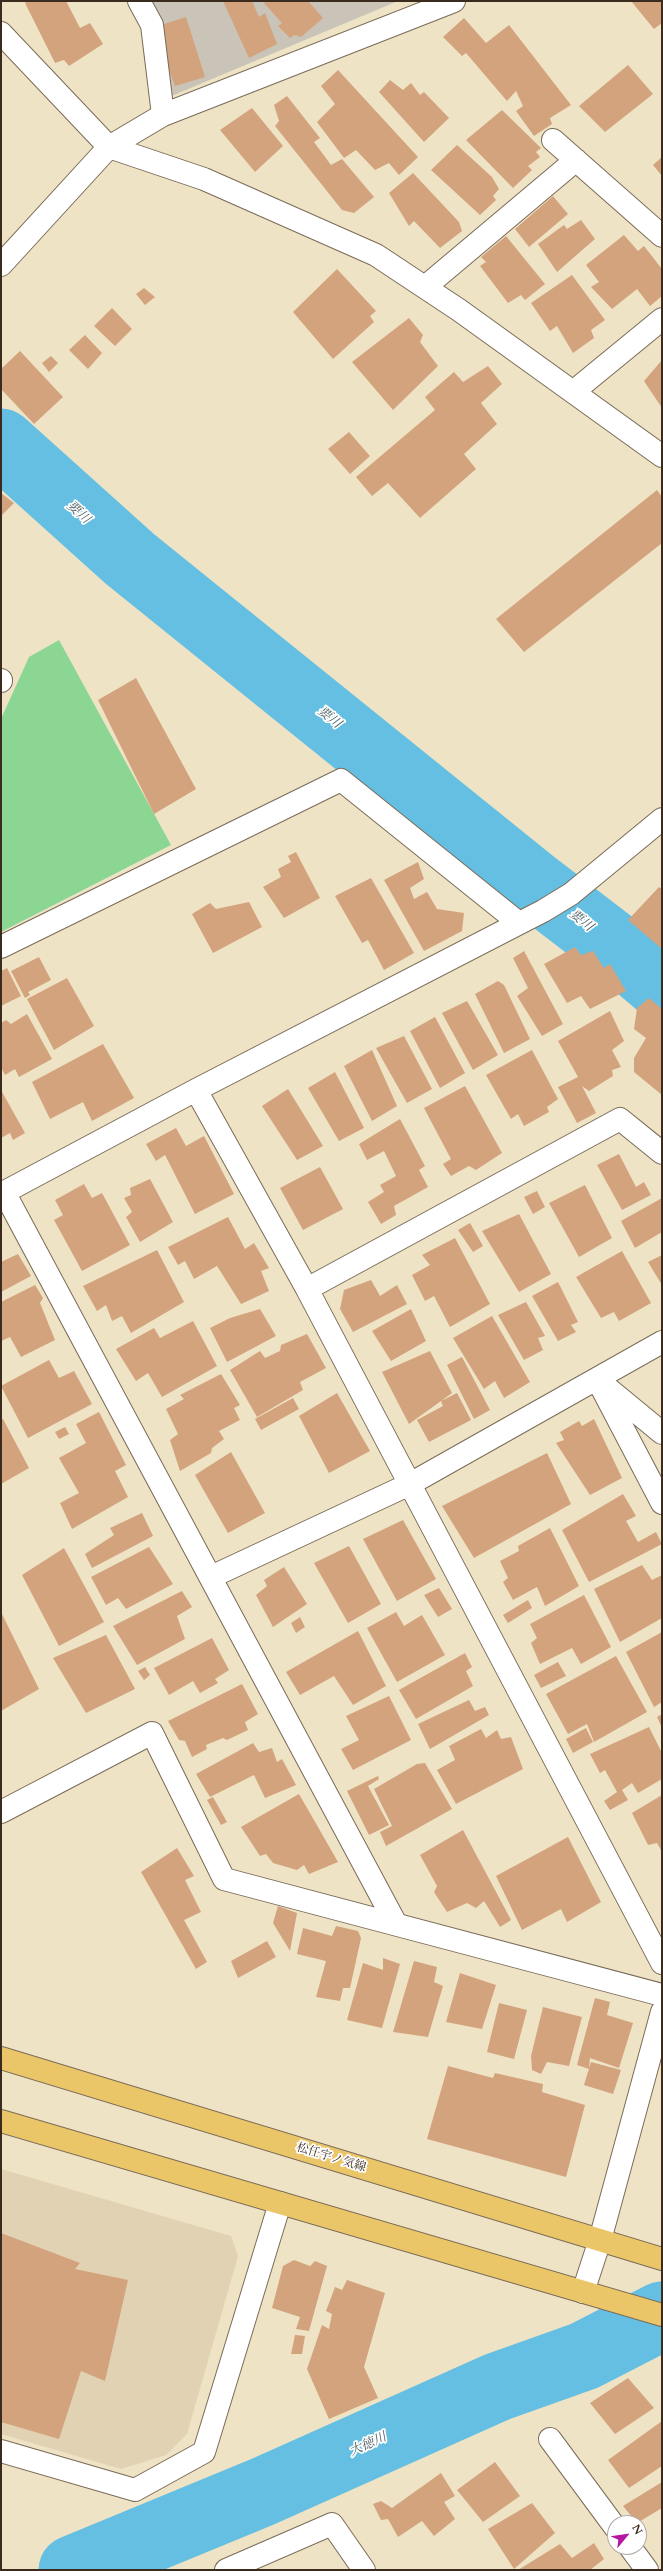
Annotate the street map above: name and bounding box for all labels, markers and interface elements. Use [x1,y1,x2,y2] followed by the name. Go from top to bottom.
[63,499,93,527] water label: 要川
[314,704,344,732] water label: 要川
[566,907,596,935] water label: 要川
[294,2141,368,2175] street label: 松任宇ノ気線
[347,2430,389,2460] water label: 大徳川
[607,2515,647,2555] north arrow
[628,2522,646,2537] text: N

